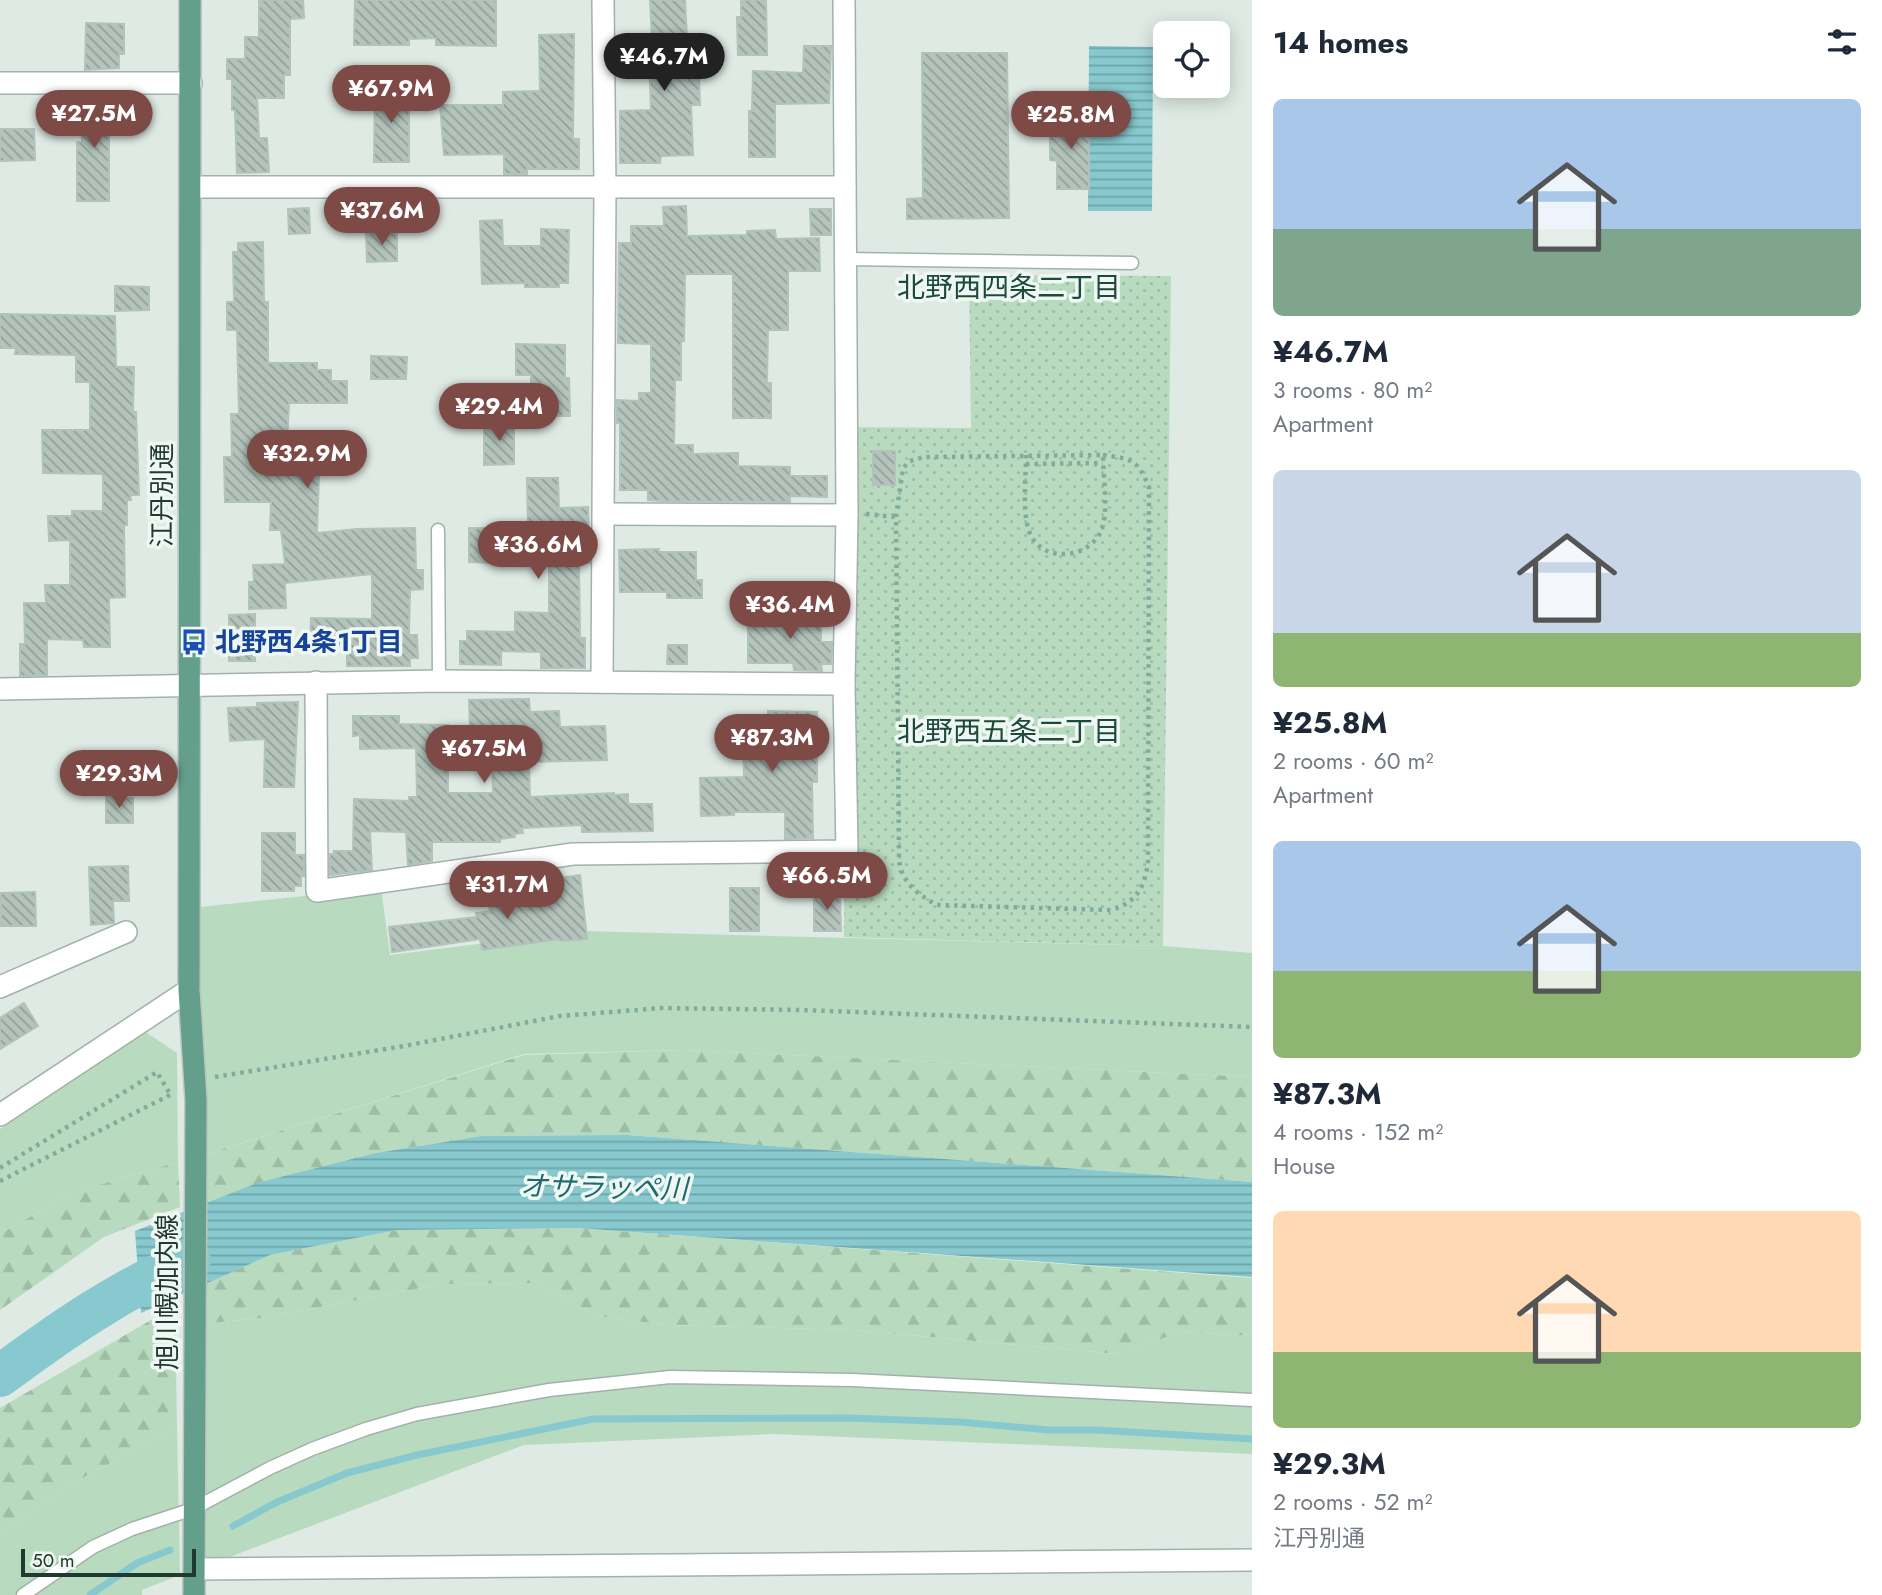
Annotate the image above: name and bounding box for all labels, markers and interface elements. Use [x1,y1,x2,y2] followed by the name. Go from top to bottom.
[1153,21,1230,98] map controls
[1153,21,1230,98] button: locate
[1273,21,1408,64] text: 14 homes
[1823,23,1861,61] icon: filters
[607,34,721,93] pin: ¥46.7M
[620,39,708,73] text: ¥46.7M
[334,66,448,125] pin: ¥67.9M
[348,71,434,105] text: ¥67.9M
[37,90,151,150] pin: ¥27.5M
[1014,92,1128,151] pin: ¥25.8M
[52,96,136,130] text: ¥27.5M
[1027,97,1115,131] text: ¥25.8M
[1504,144,1630,270] icon: home
[325,188,439,247] pin: ¥37.6M
[340,193,424,227] text: ¥37.6M
[897,267,1121,308] district label: 北野西四条二丁目
[1273,330,1389,373] text: ¥46.7M
[1273,373,1432,407] text: 3 rooms · 80 m²
[442,384,556,443] pin: ¥29.4M
[455,389,543,423] text: ¥29.4M
[1273,407,1373,441] text: Apartment
[250,430,364,490] pin: ¥32.9M
[263,436,351,470] text: ¥32.9M
[143,443,181,547] street label: 江丹別通
[1504,515,1630,641] icon: home
[481,522,595,581] pin: ¥36.6M
[494,527,582,561] text: ¥36.6M
[733,582,847,641] pin: ¥36.4M
[745,587,835,621] text: ¥36.4M
[215,623,402,661] place label: 北野西4条1丁目
[179,627,209,657] bus stop icon: 北野西4条1丁目
[1273,701,1387,744] text: ¥25.8M
[897,711,1121,752] district label: 北野西五条二丁目
[715,714,829,774] pin: ¥87.3M
[730,720,814,754] text: ¥87.3M
[427,726,541,785] pin: ¥67.5M
[441,731,527,765] text: ¥67.5M
[1273,744,1433,778] text: 2 rooms · 60 m²
[62,750,176,810] pin: ¥29.3M
[76,756,162,790] text: ¥29.3M
[1273,778,1373,812] text: Apartment
[770,852,884,912] pin: ¥66.5M
[783,858,871,892] text: ¥66.5M
[450,862,564,921] pin: ¥31.7M
[465,867,549,901] text: ¥31.7M
[1504,886,1630,1012] icon: home
[1273,1072,1382,1115] text: ¥87.3M
[1273,1115,1443,1149] text: 4 rooms · 152 m²
[1273,1149,1335,1183] text: House
[520,1166,691,1210] water label: オサラッペ川
[148,1214,186,1370] street label: 旭川幌加内線
[1504,1256,1630,1382] icon: home
[1273,1442,1386,1485] text: ¥29.3M
[1273,1485,1432,1519] text: 2 rooms · 52 m²
[1273,1521,1365,1555] text: 江丹別通
[21,1546,196,1578] scale bar
[32,1547,75,1574] text: 50 m

